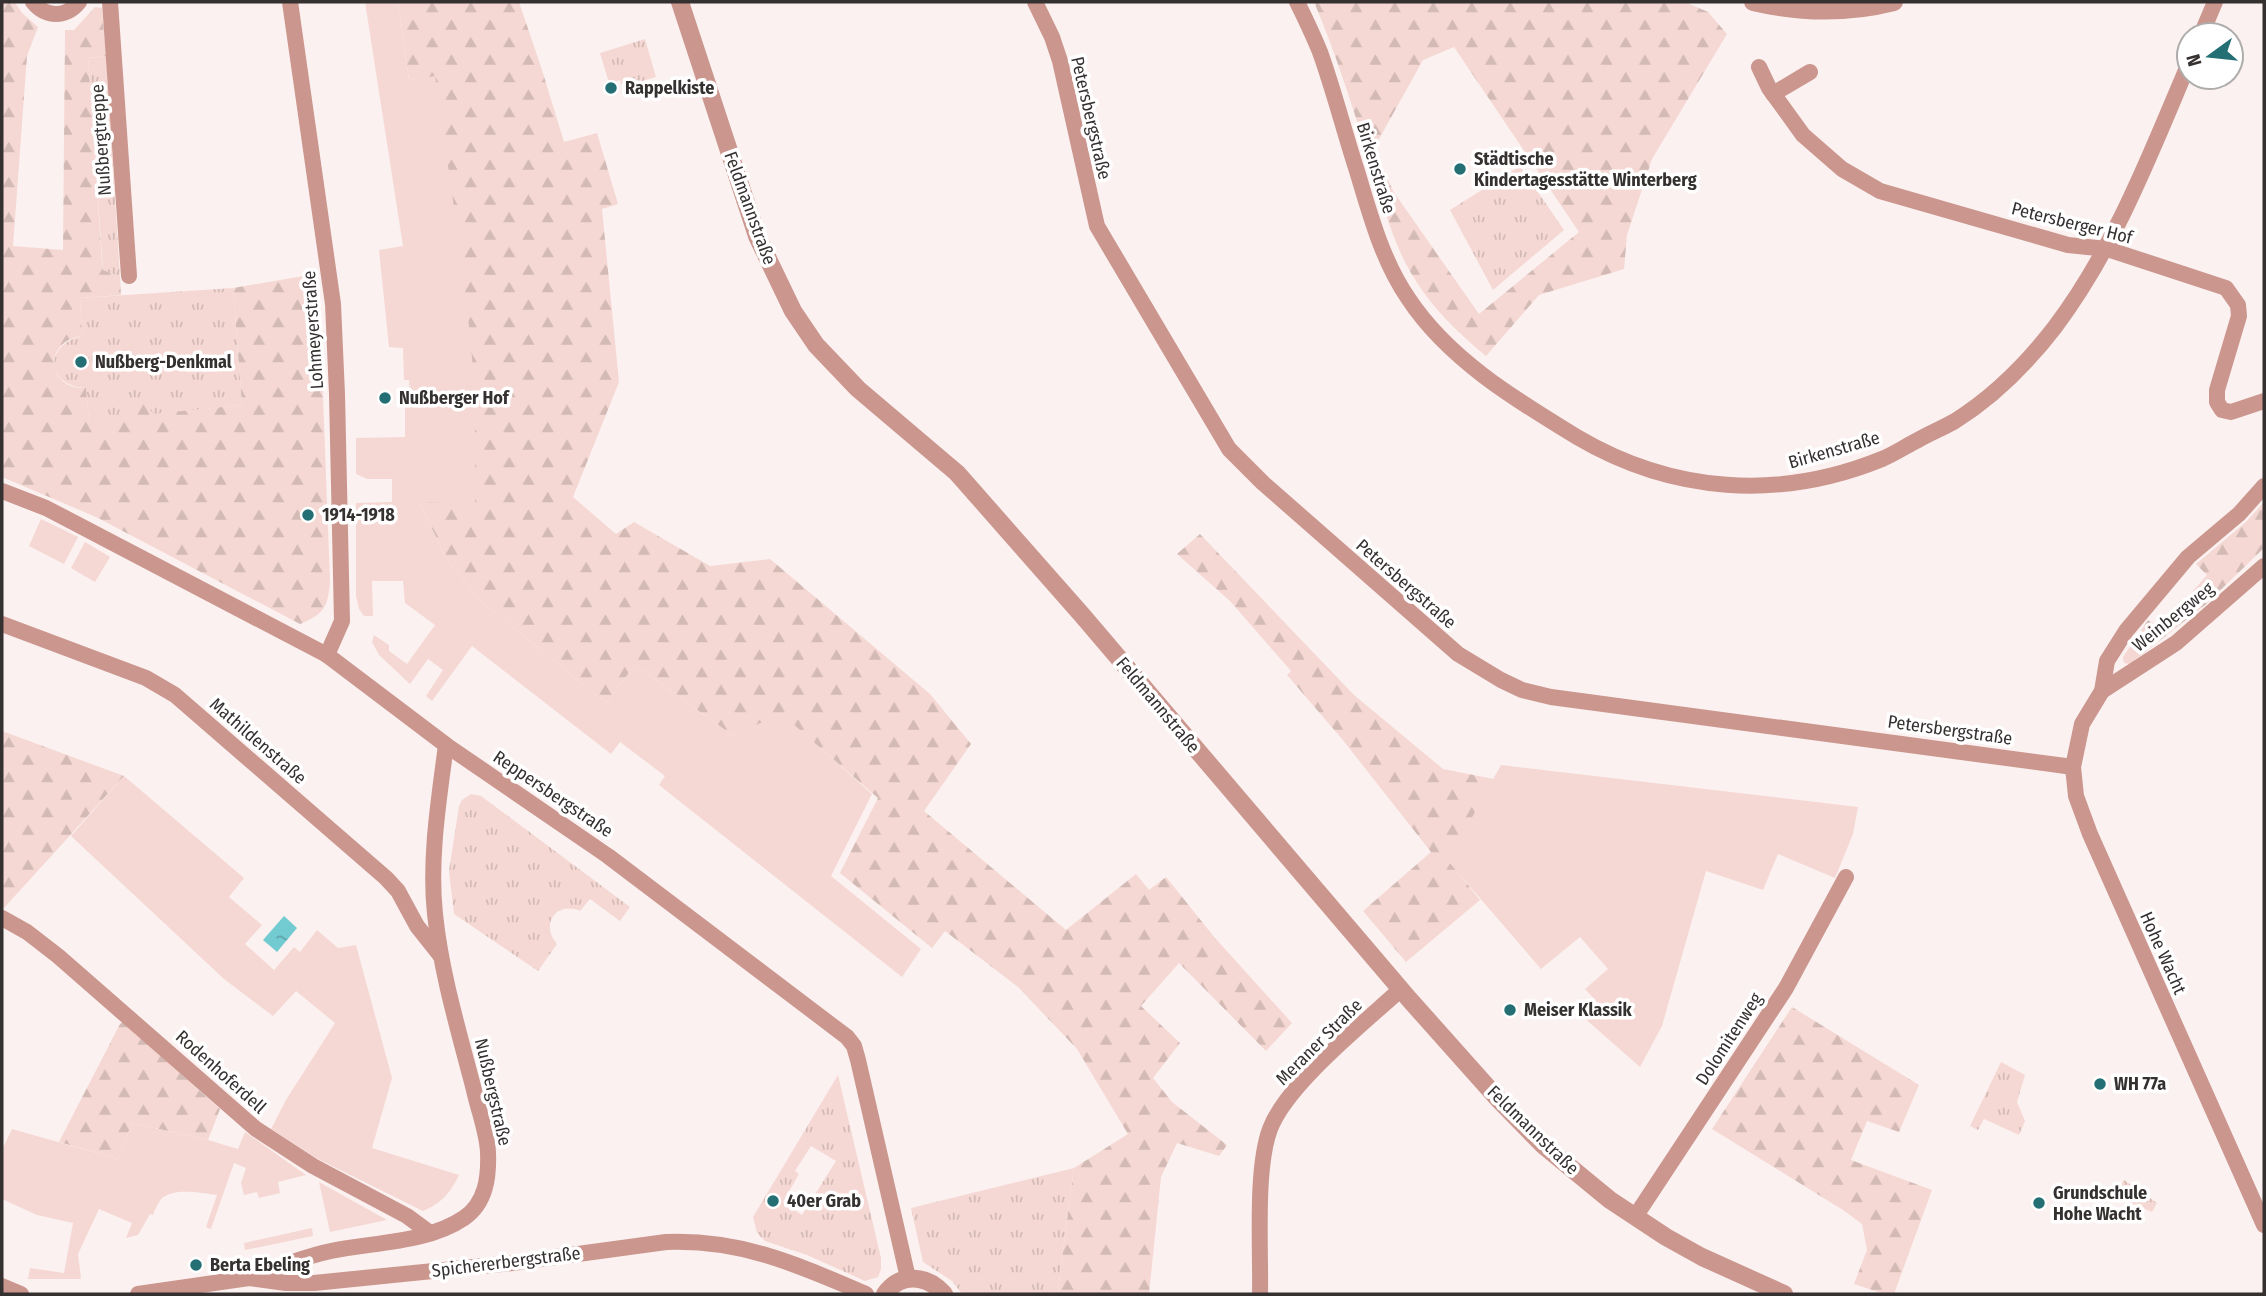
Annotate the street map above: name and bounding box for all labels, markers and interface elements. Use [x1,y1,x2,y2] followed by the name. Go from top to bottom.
[2175,21,2245,91] north arrow
[2181,52,2207,69] text: N
[1066,54,1116,182] street label: Petersbergstraße
[625,77,714,99] place label: Rappelkiste
[603,80,619,96] marker: Rappelkiste
[86,83,116,196] street label: Nußbergtreppe
[1352,120,1400,216] street label: Birkenstraße
[719,148,781,268] street label: Feldmannstraße
[1474,148,1697,191] place label: Städtische Kindertagesstätte Winterberg
[1452,161,1468,177] marker: Städtische Kindertagesstätte Winterberg
[2009,197,2136,249] street label: Petersberger Hof
[298,270,328,390] street label: Lohmeyerstraße
[95,351,232,373] place label: Nußberg-Denkmal
[73,354,89,370] marker: Nußberg-Denkmal
[399,387,511,409] place label: Nußberger Hof
[377,390,393,406] marker: Nußberger Hof
[1786,426,1882,474] street label: Birkenstraße
[322,504,395,526] place label: 1914-1918
[300,507,316,523] marker: 1914-1918
[1351,535,1461,634] street label: Petersbergstraße
[2128,577,2219,656] street label: Weinbergweg
[1111,652,1205,758] street label: Feldmannstraße
[205,693,311,789] street label: Mathildenstraße
[1886,710,2014,750] street label: Petersbergstraße
[489,746,617,842] street label: Reppersbergstraße
[2135,908,2191,998] street label: Hohe Wacht
[1691,988,1767,1089] street label: Dolomitenweg
[1271,994,1367,1090] street label: Meraner Straße
[1524,999,1633,1021] place label: Meiser Klassik
[1502,1002,1518,1018] marker: Meiser Klassik
[171,1026,271,1118] street label: Rodenhoferdell
[470,1036,516,1148] street label: Nußbergstraße
[2114,1073,2166,1095] place label: WH 77a
[2092,1076,2108,1092] marker: WH 77a
[1483,1081,1583,1179] street label: Feldmannstraße
[2053,1182,2147,1225] place label: Grundschule Hohe Wacht
[787,1190,861,1212] place label: 40er Grab
[765,1193,781,1209] marker: 40er Grab
[2031,1195,2047,1211] marker: Grundschule Hohe Wacht
[430,1242,582,1282] street label: Spichererbergstraße
[210,1254,310,1276] place label: Berta Ebeling
[188,1257,204,1273] marker: Berta Ebeling

